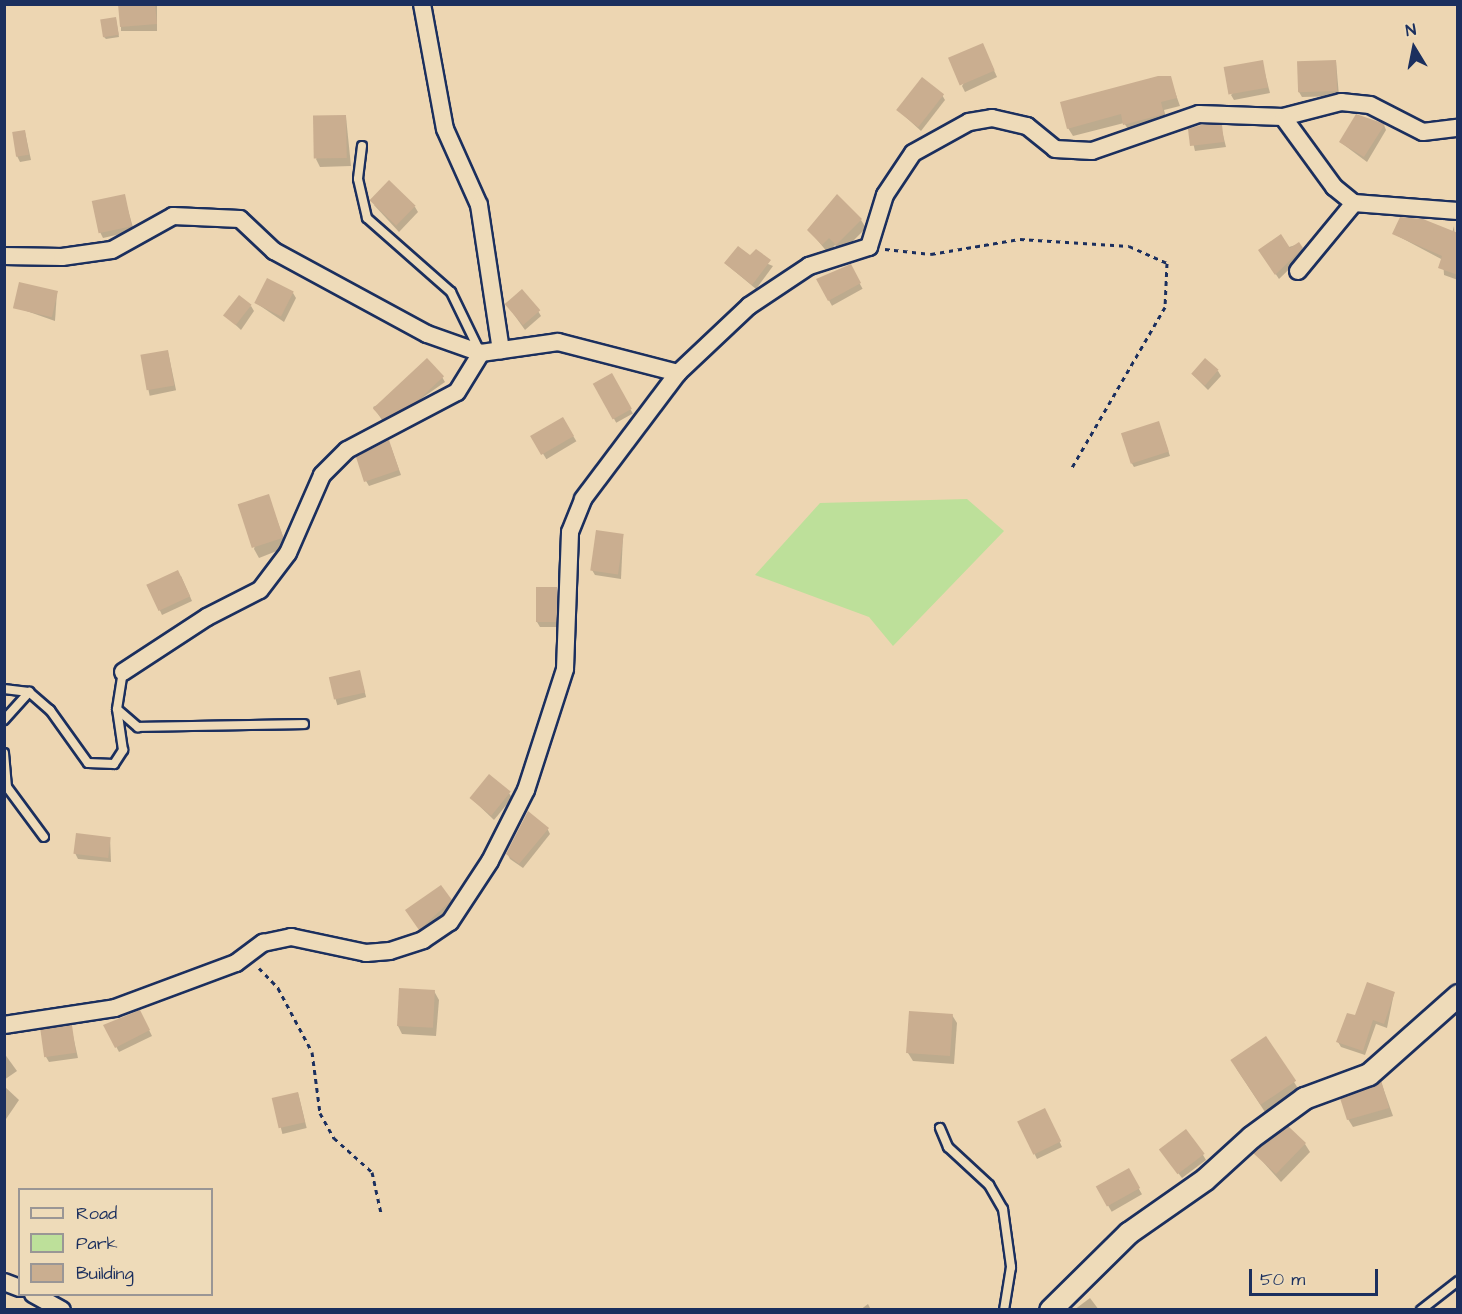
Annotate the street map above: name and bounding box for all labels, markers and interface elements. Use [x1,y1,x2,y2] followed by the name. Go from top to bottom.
[1384,18,1444,78] north arrow
[1404,19,1418,42] text: N
[18,1188,213,1296] legend
[76,1201,117,1226] text: Road
[76,1231,118,1256] text: Park
[1252,1257,1381,1295] scale bar
[76,1261,134,1286] text: Building
[1260,1267,1305,1292] text: 50 m

